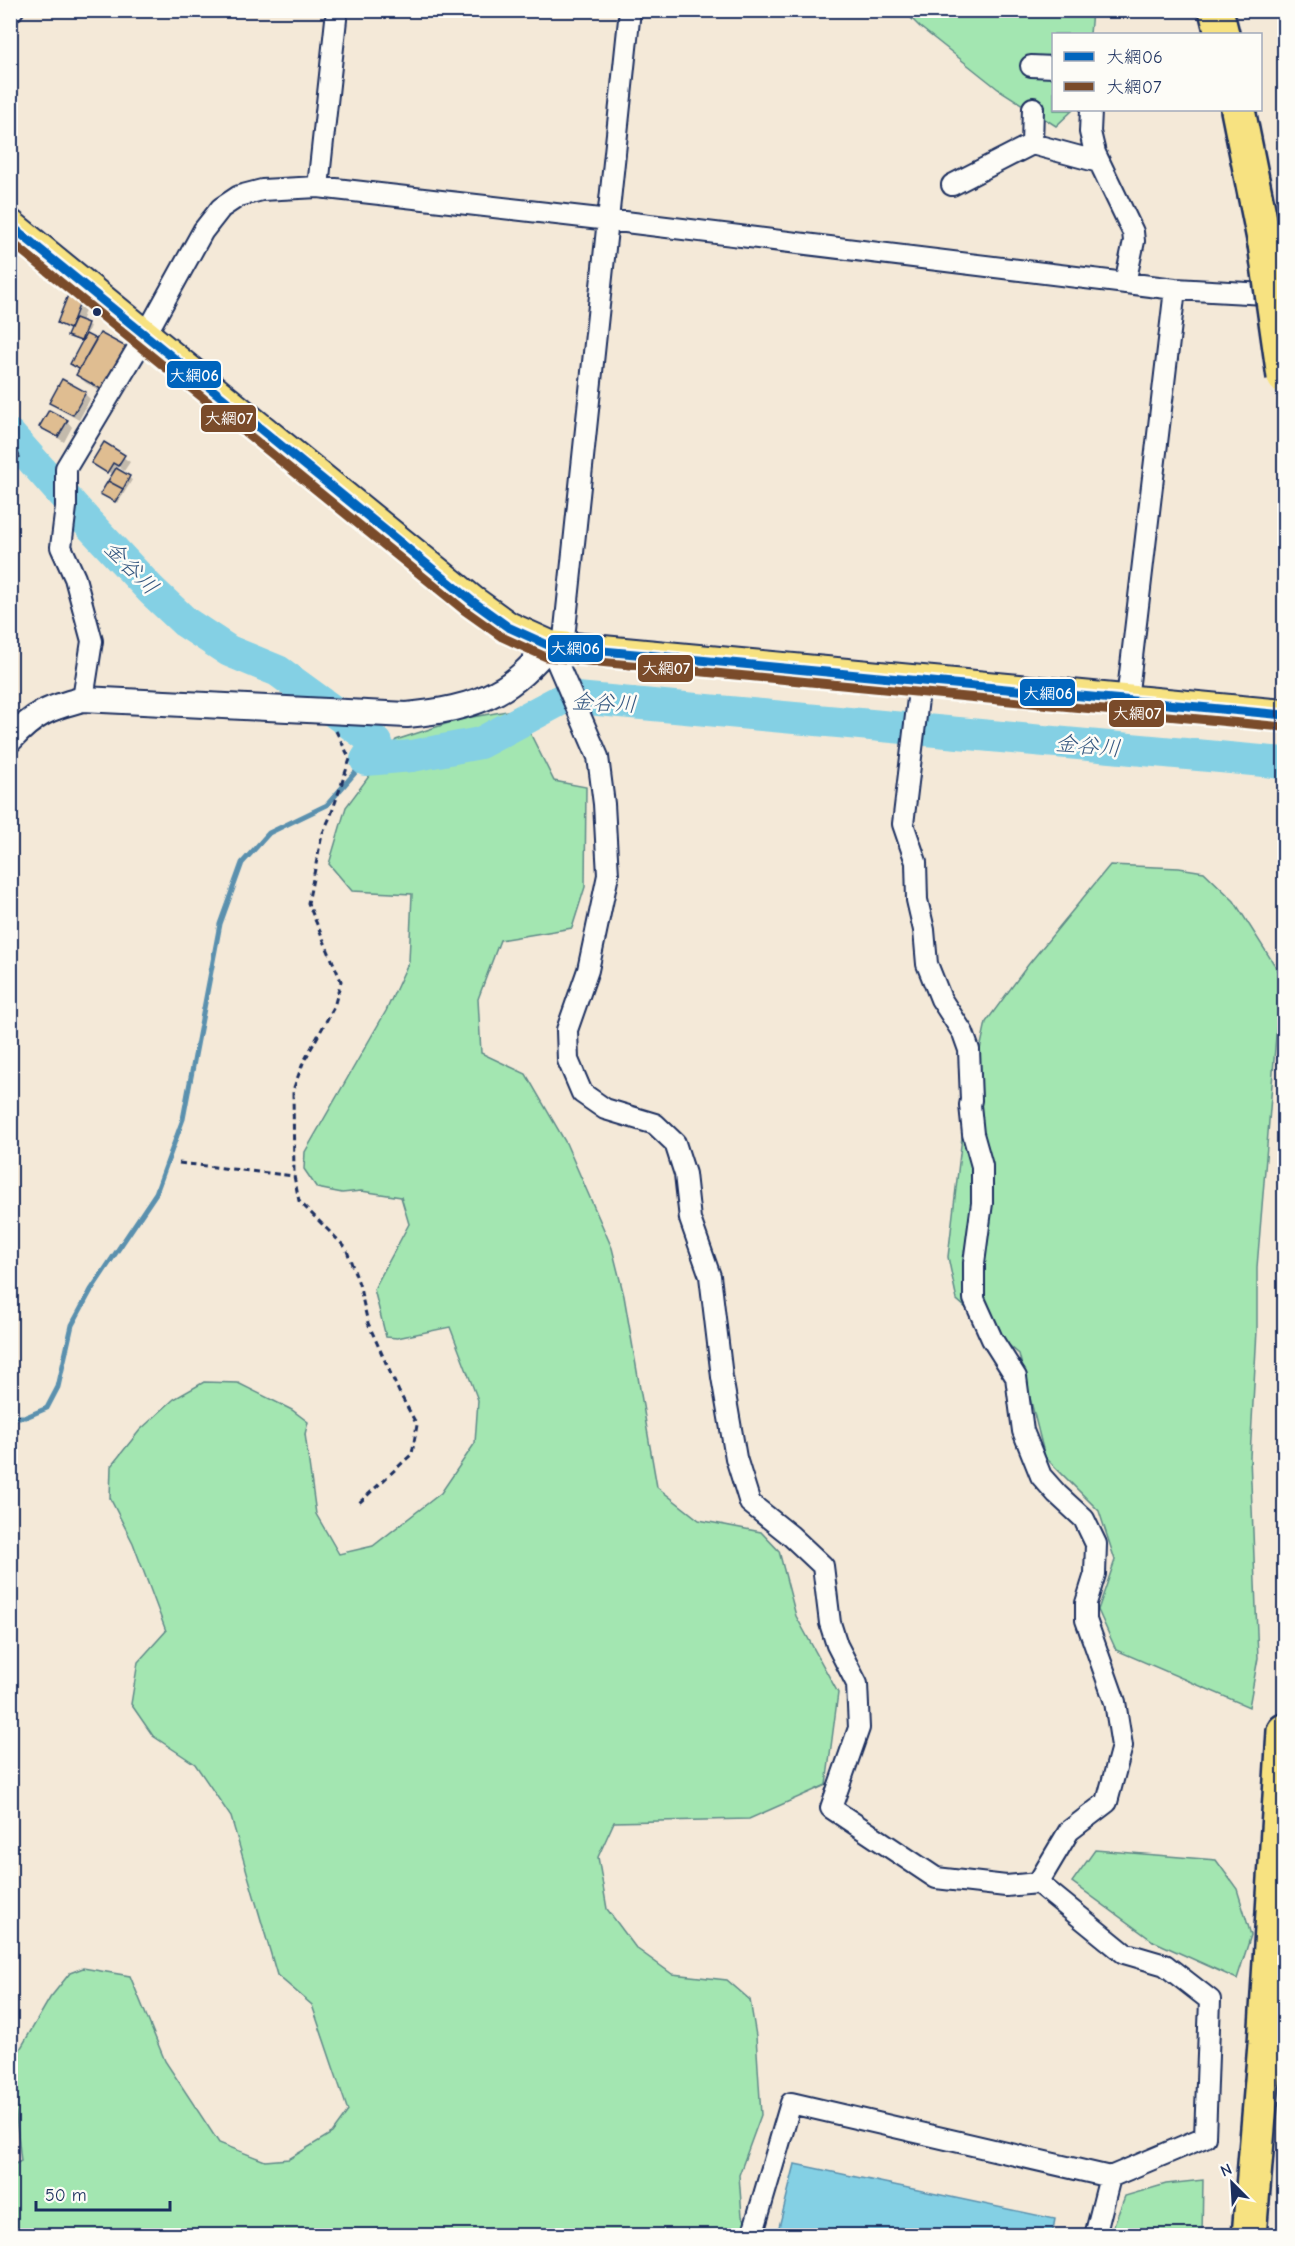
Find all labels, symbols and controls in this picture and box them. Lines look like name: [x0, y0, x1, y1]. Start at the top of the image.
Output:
legend: [1052, 33, 1262, 111]
text: 大網06: [1106, 47, 1163, 68]
text: 大網07: [1106, 77, 1162, 98]
unlabelled marker: [91, 306, 103, 318]
line badge: 大網06: [166, 360, 222, 389]
text: 大網06: [169, 367, 219, 385]
line badge: 大網07: [200, 404, 257, 433]
text: 大網07: [205, 410, 254, 428]
water label: 金谷川: [99, 535, 164, 600]
line badge: 大網06: [547, 634, 604, 663]
text: 大網06: [550, 640, 600, 658]
line badge: 大網07: [637, 654, 694, 683]
text: 大網07: [642, 660, 691, 678]
line badge: 大網06: [1019, 678, 1076, 707]
text: 大網06: [1023, 685, 1073, 703]
water label: 金谷川: [570, 688, 638, 718]
line badge: 大網07: [1108, 699, 1165, 728]
text: 大網07: [1113, 705, 1162, 723]
water label: 金谷川: [1054, 730, 1122, 762]
north arrow: [1202, 2153, 1262, 2213]
text: N: [1218, 2160, 1235, 2181]
scale bar: [36, 2174, 170, 2212]
text: 50 m: [45, 2185, 87, 2206]

